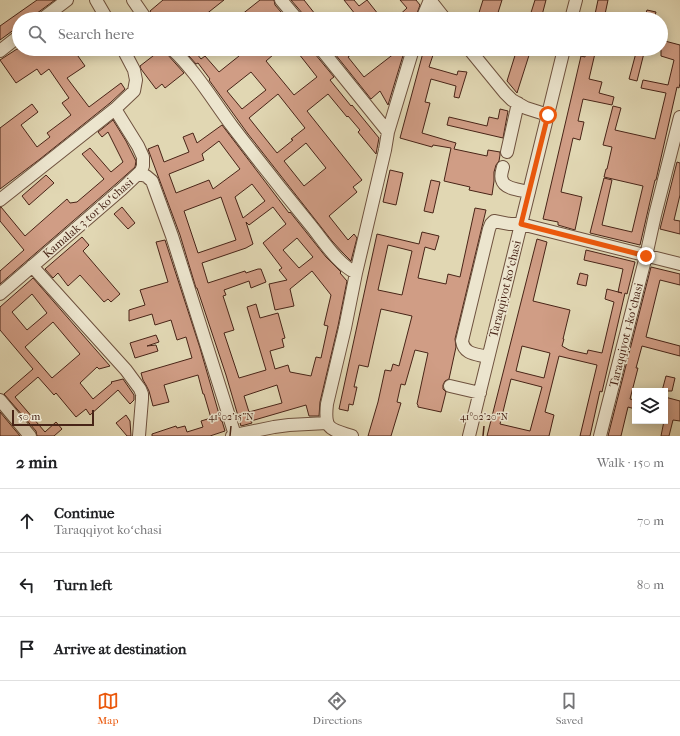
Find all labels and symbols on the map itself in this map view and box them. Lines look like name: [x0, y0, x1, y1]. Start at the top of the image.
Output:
route start: [539, 106, 557, 124]
street label: Kamalak 3-tor koʻchasi: [40, 175, 136, 261]
street label: Taraqqiyot koʻchasi: [486, 239, 524, 339]
route end: [637, 247, 655, 265]
street label: Taraqqiyot 1-koʻchasi: [606, 281, 646, 389]
scale bar: [12, 408, 94, 427]
text: 41°02'15"N: [208, 411, 254, 423]
text: 41°02'20"N: [460, 411, 508, 423]

